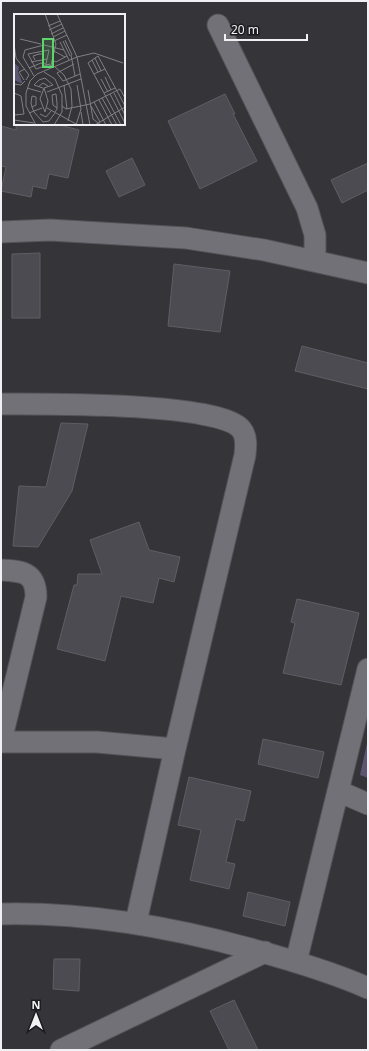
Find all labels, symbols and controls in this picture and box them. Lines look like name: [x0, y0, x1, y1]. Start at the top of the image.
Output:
inset map: [14, 14, 125, 125]
scale bar: [225, 16, 307, 42]
text: 20 m: [231, 21, 259, 38]
north arrow: [16, 995, 56, 1035]
text: N: [32, 997, 40, 1012]

